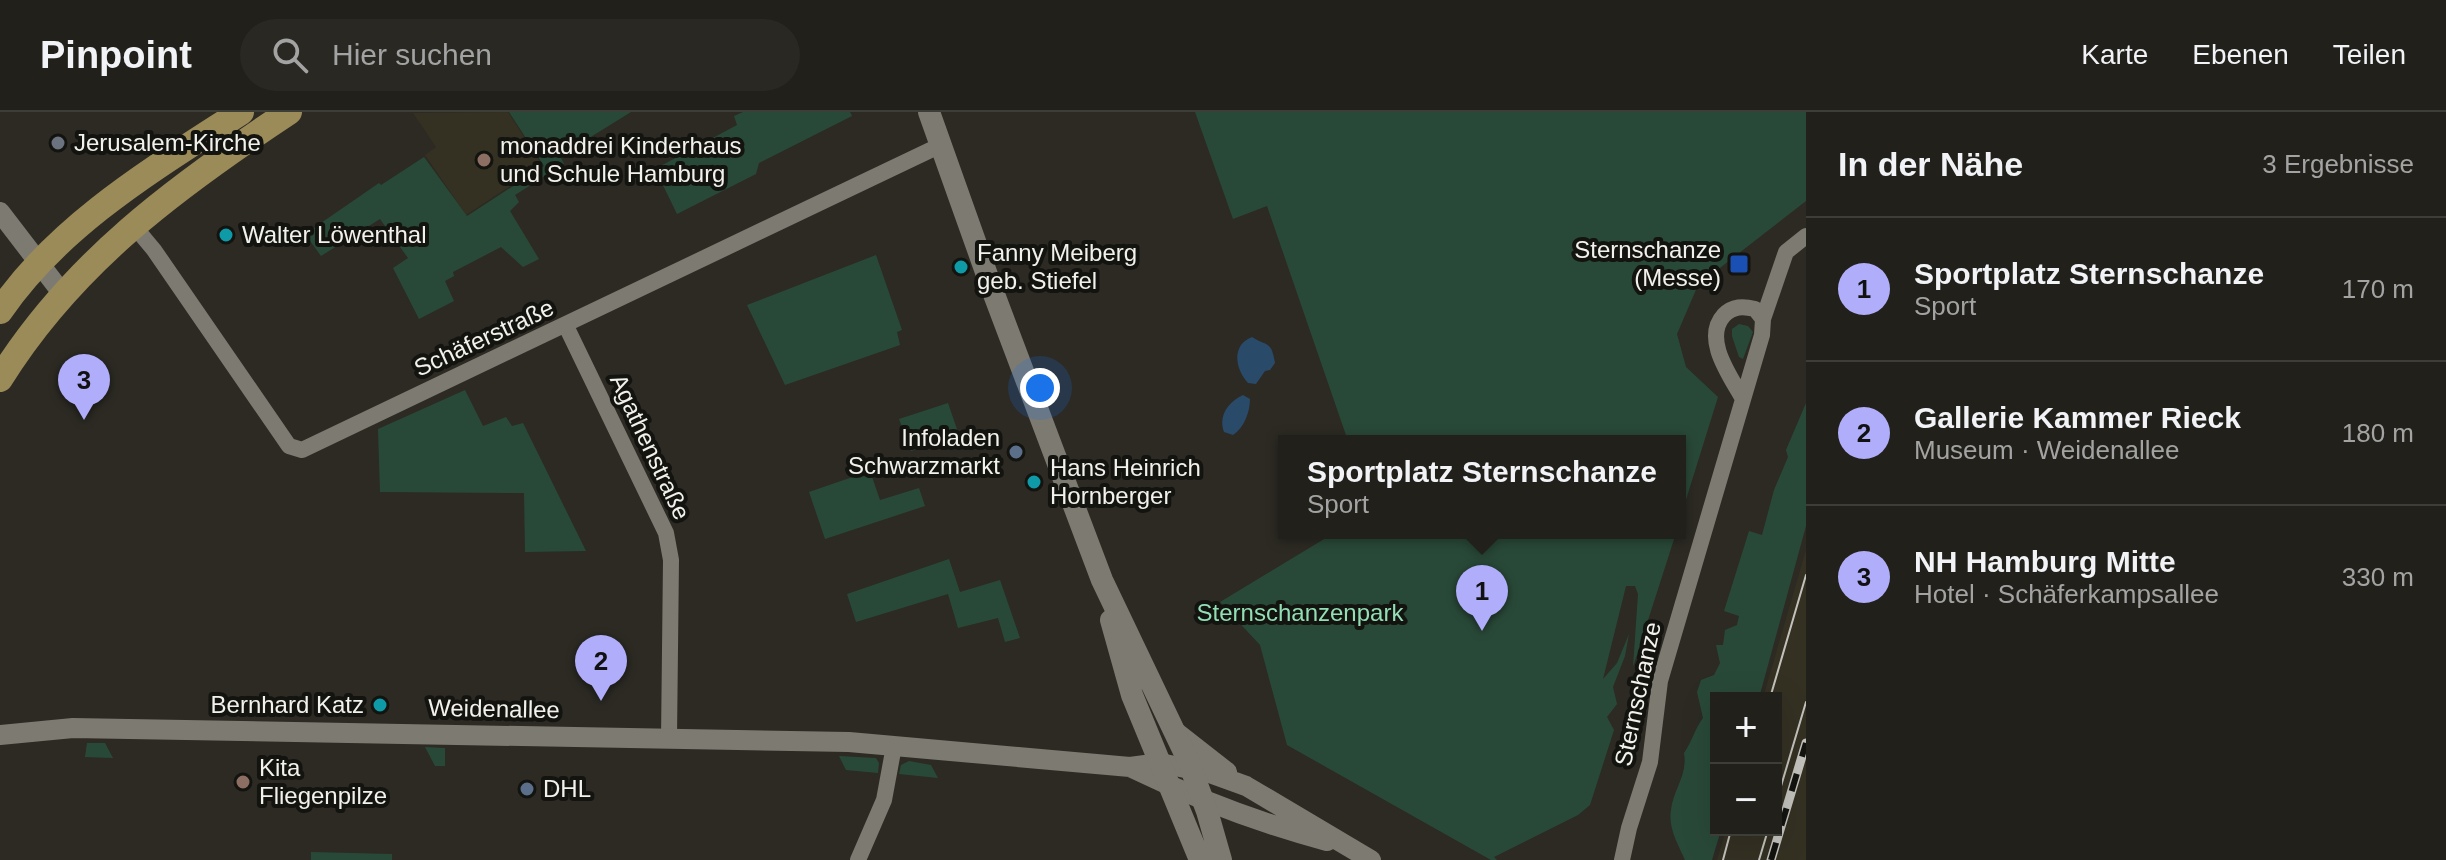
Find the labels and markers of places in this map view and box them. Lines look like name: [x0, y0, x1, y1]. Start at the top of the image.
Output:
place label: Jerusalem-Kirche: [74, 129, 261, 156]
place label: monaddrei Kinderhaus und Schule Hamburg: [500, 132, 742, 187]
marker: Jerusalem-Kirche: [49, 134, 67, 152]
marker: monaddrei Kinderhaus und Schule Hamburg: [475, 151, 493, 169]
place label: Walter Löwenthal: [242, 221, 427, 248]
marker: Walter Löwenthal: [217, 226, 235, 244]
place label: Sternschanze (Messe): [1574, 236, 1721, 291]
place label: Fanny Meiberg geb. Stiefel: [977, 239, 1137, 294]
marker: Sternschanze (Messe): [1728, 253, 1750, 275]
marker: Fanny Meiberg geb. Stiefel: [952, 258, 970, 276]
pin: 3: [58, 354, 110, 420]
place label: Infoladen Schwarzmarkt: [848, 424, 1000, 479]
marker: Infoladen Schwarzmarkt: [1007, 443, 1025, 461]
place label: Hans Heinrich Hornberger: [1050, 454, 1201, 509]
marker: Hans Heinrich Hornberger: [1025, 473, 1043, 491]
pin: 1: [1456, 565, 1508, 631]
pin: 2: [575, 635, 627, 701]
place label: Bernhard Katz: [211, 691, 364, 718]
marker: Bernhard Katz: [371, 696, 389, 714]
place label: Kita Fliegenpilze: [259, 754, 387, 809]
marker: Kita Fliegenpilze: [234, 773, 252, 791]
place label: DHL: [543, 775, 591, 802]
marker: DHL: [518, 780, 536, 798]

